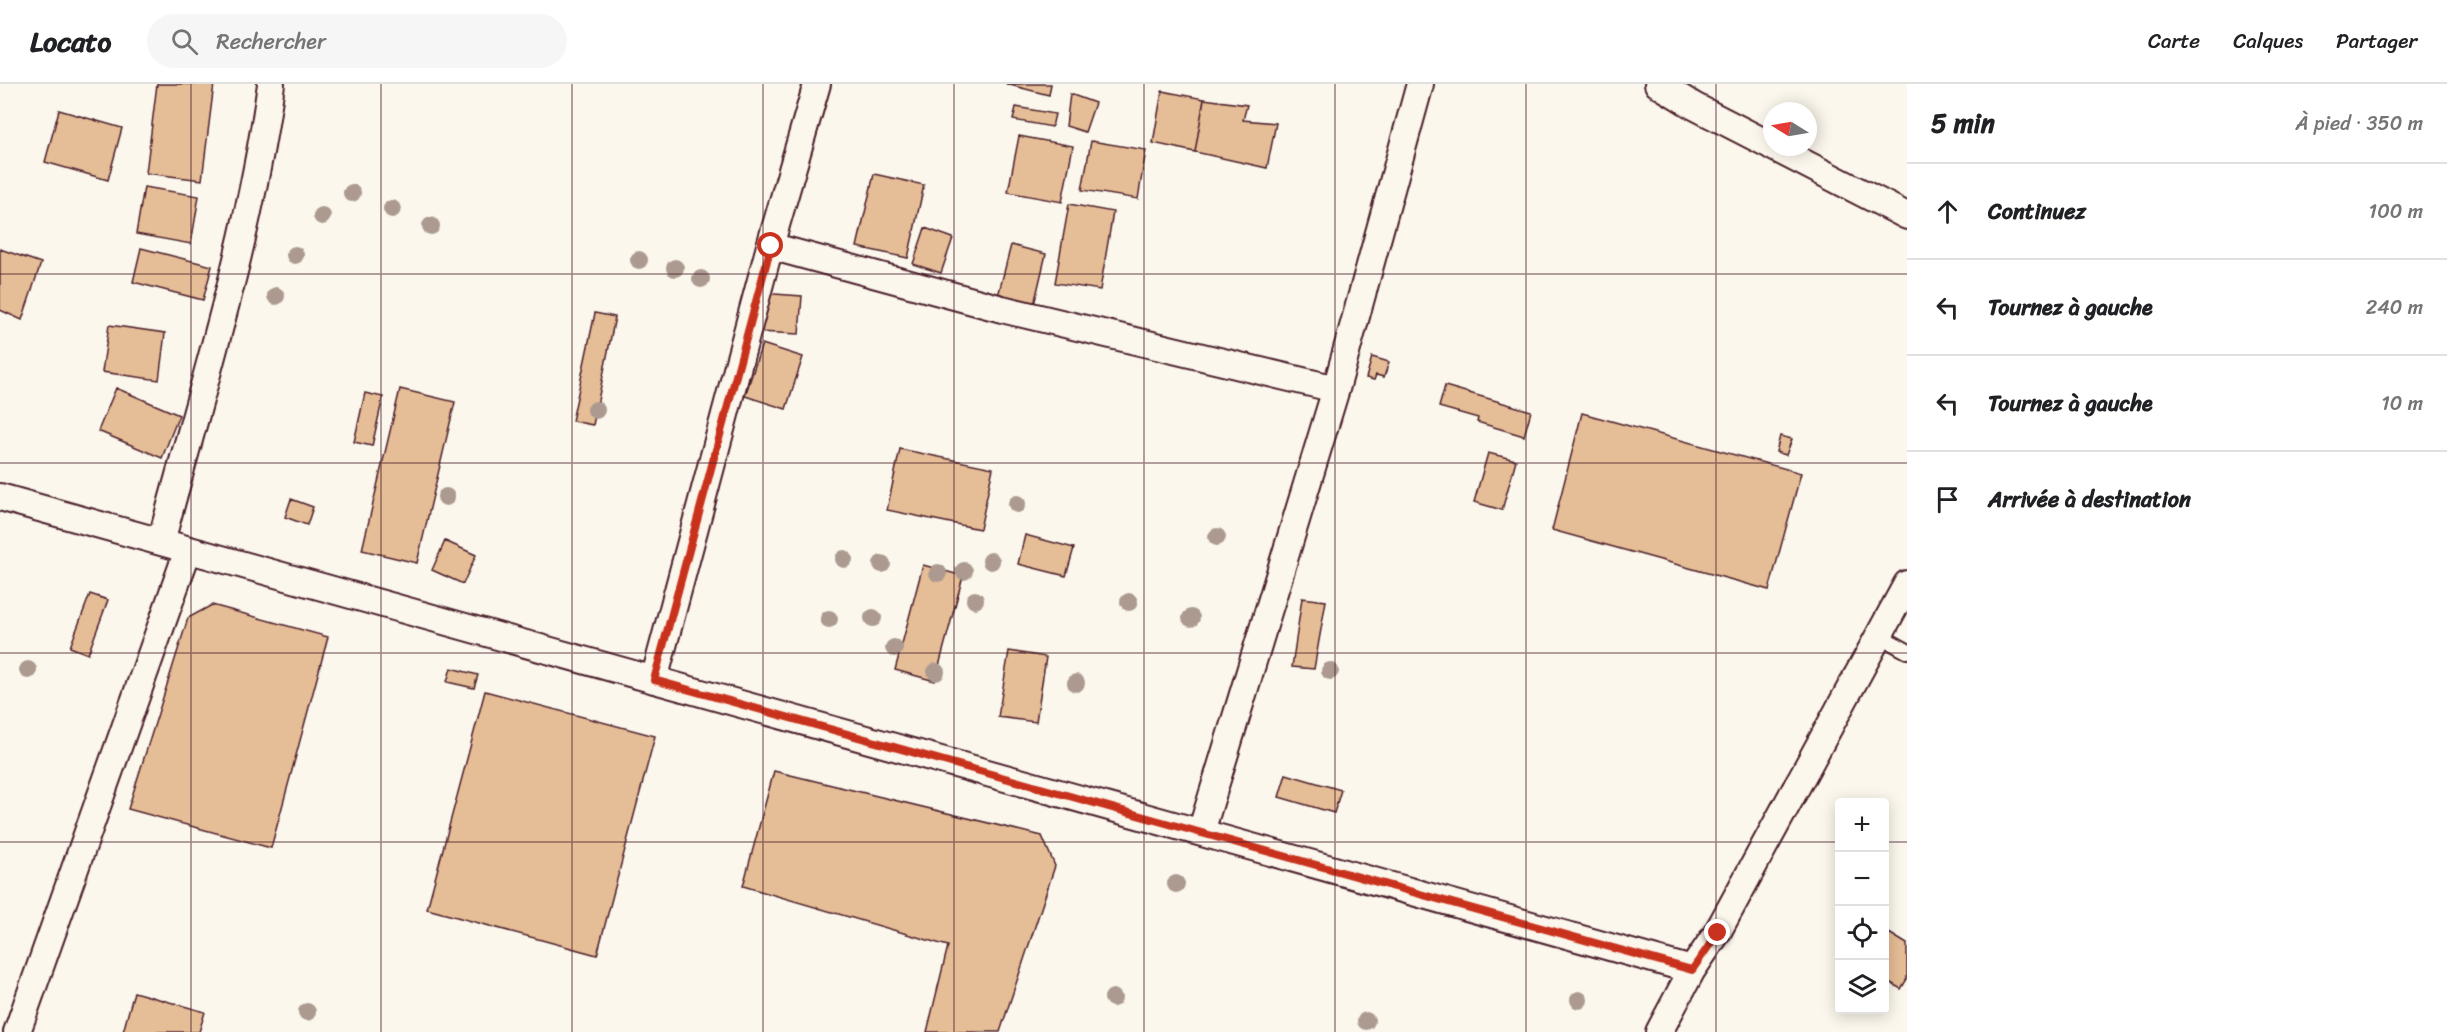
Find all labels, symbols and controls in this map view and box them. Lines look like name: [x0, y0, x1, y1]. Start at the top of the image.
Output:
search box: [147, 14, 567, 68]
text: Locato: [30, 17, 111, 66]
text: Rechercher: [216, 22, 326, 61]
text: Carte: [2148, 22, 2200, 60]
text: Calques: [2233, 22, 2303, 60]
text: Partager: [2336, 22, 2417, 60]
icon: search: [168, 25, 201, 58]
text: 5 min: [1931, 100, 1995, 146]
north arrow: [1763, 102, 1817, 156]
text: À pied · 350 m: [2296, 106, 2423, 141]
text: Continuez: [1988, 192, 2086, 231]
text: 100 m: [2369, 194, 2423, 229]
icon: ahead: [1931, 195, 1964, 228]
route start: [757, 232, 783, 258]
text: Tournez à gauche: [1988, 288, 2153, 327]
text: 240 m: [2366, 290, 2423, 325]
icon: left: [1931, 291, 1964, 324]
text: Tournez à gauche: [1988, 384, 2153, 423]
text: 10 m: [2381, 386, 2423, 421]
icon: left: [1931, 387, 1964, 420]
text: Arrivée à destination: [1988, 480, 2191, 519]
icon: arrive: [1931, 483, 1964, 516]
map controls: [1835, 798, 1889, 1014]
button: +: [1835, 798, 1889, 852]
button: −: [1835, 852, 1889, 906]
button: locate: [1835, 906, 1889, 960]
route end: [1704, 919, 1730, 945]
button: layers: [1835, 960, 1889, 1014]

